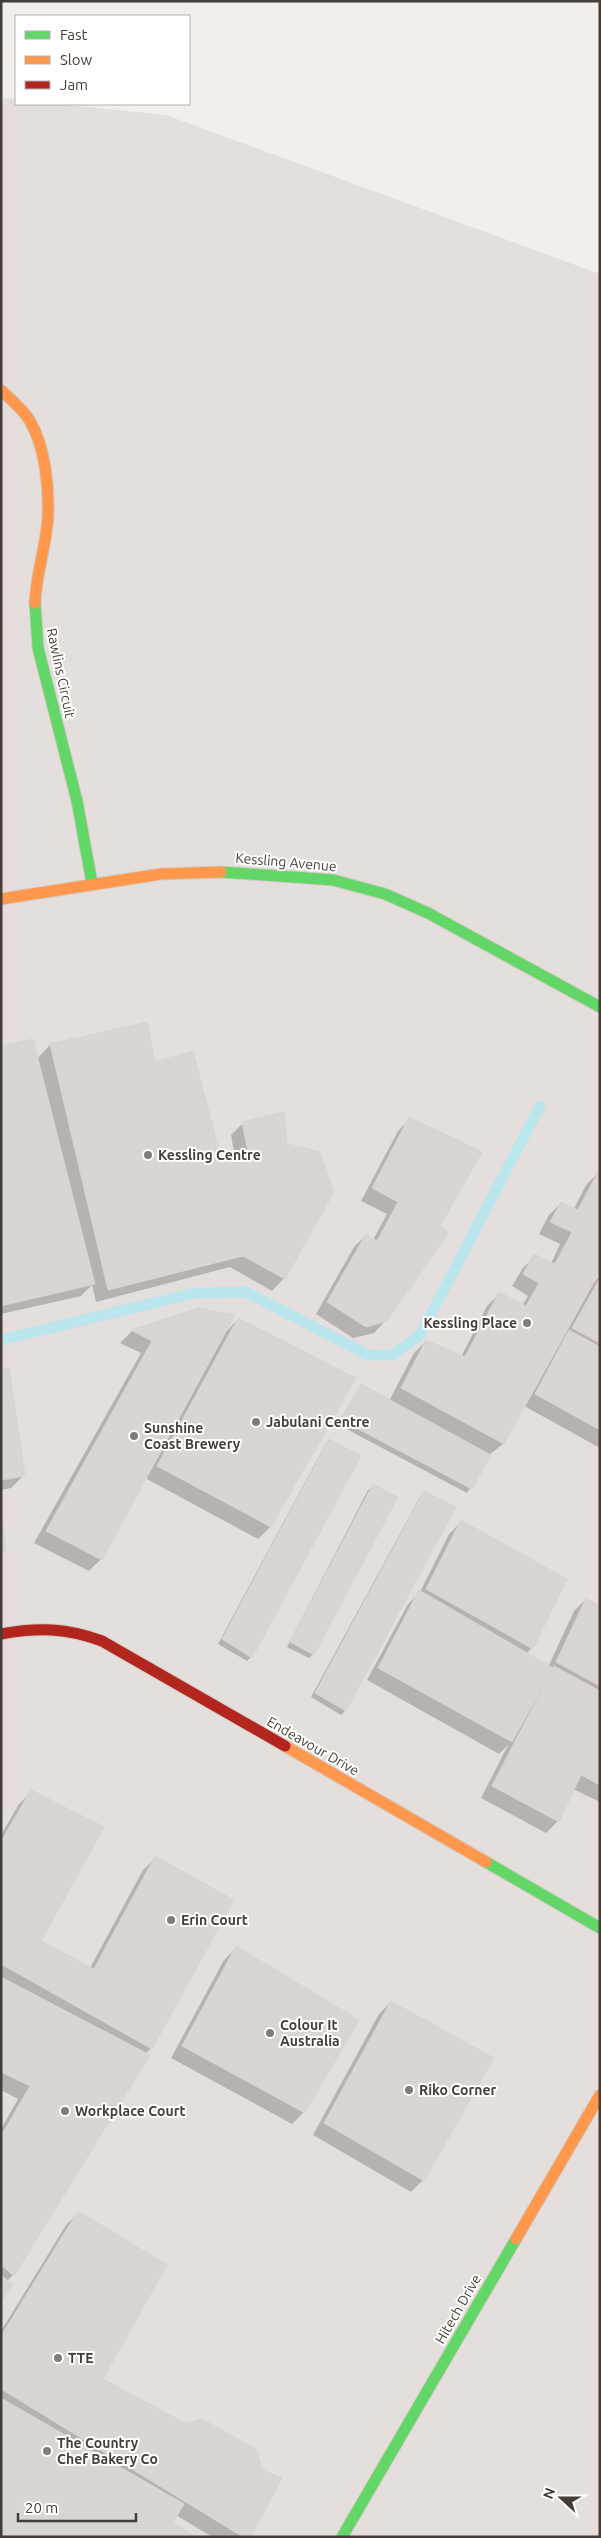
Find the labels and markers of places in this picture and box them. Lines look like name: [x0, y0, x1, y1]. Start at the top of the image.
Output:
place label: Kessling Centre: [158, 1147, 261, 1163]
marker: Kessling Centre: [142, 1149, 154, 1161]
place label: Kessling Place: [423, 1315, 517, 1331]
marker: Kessling Place: [521, 1317, 533, 1329]
place label: Jabulani Centre: [266, 1414, 370, 1430]
marker: Jabulani Centre: [250, 1416, 262, 1428]
place label: Sunshine Coast Brewery: [144, 1420, 241, 1452]
marker: Sunshine Coast Brewery: [128, 1430, 140, 1442]
place label: Erin Court: [181, 1912, 248, 1928]
marker: Erin Court: [165, 1914, 177, 1926]
place label: Colour It Australia: [280, 2017, 340, 2049]
marker: Colour It Australia: [264, 2027, 276, 2039]
place label: Riko Corner: [419, 2082, 496, 2098]
marker: Riko Corner: [403, 2084, 415, 2096]
place label: Workplace Court: [75, 2103, 185, 2119]
marker: Workplace Court: [59, 2105, 71, 2117]
place label: TTE: [68, 2350, 94, 2366]
marker: TTE: [52, 2352, 64, 2364]
place label: The Country Chef Bakery Co: [57, 2435, 158, 2467]
marker: The Country Chef Bakery Co: [41, 2445, 53, 2457]

